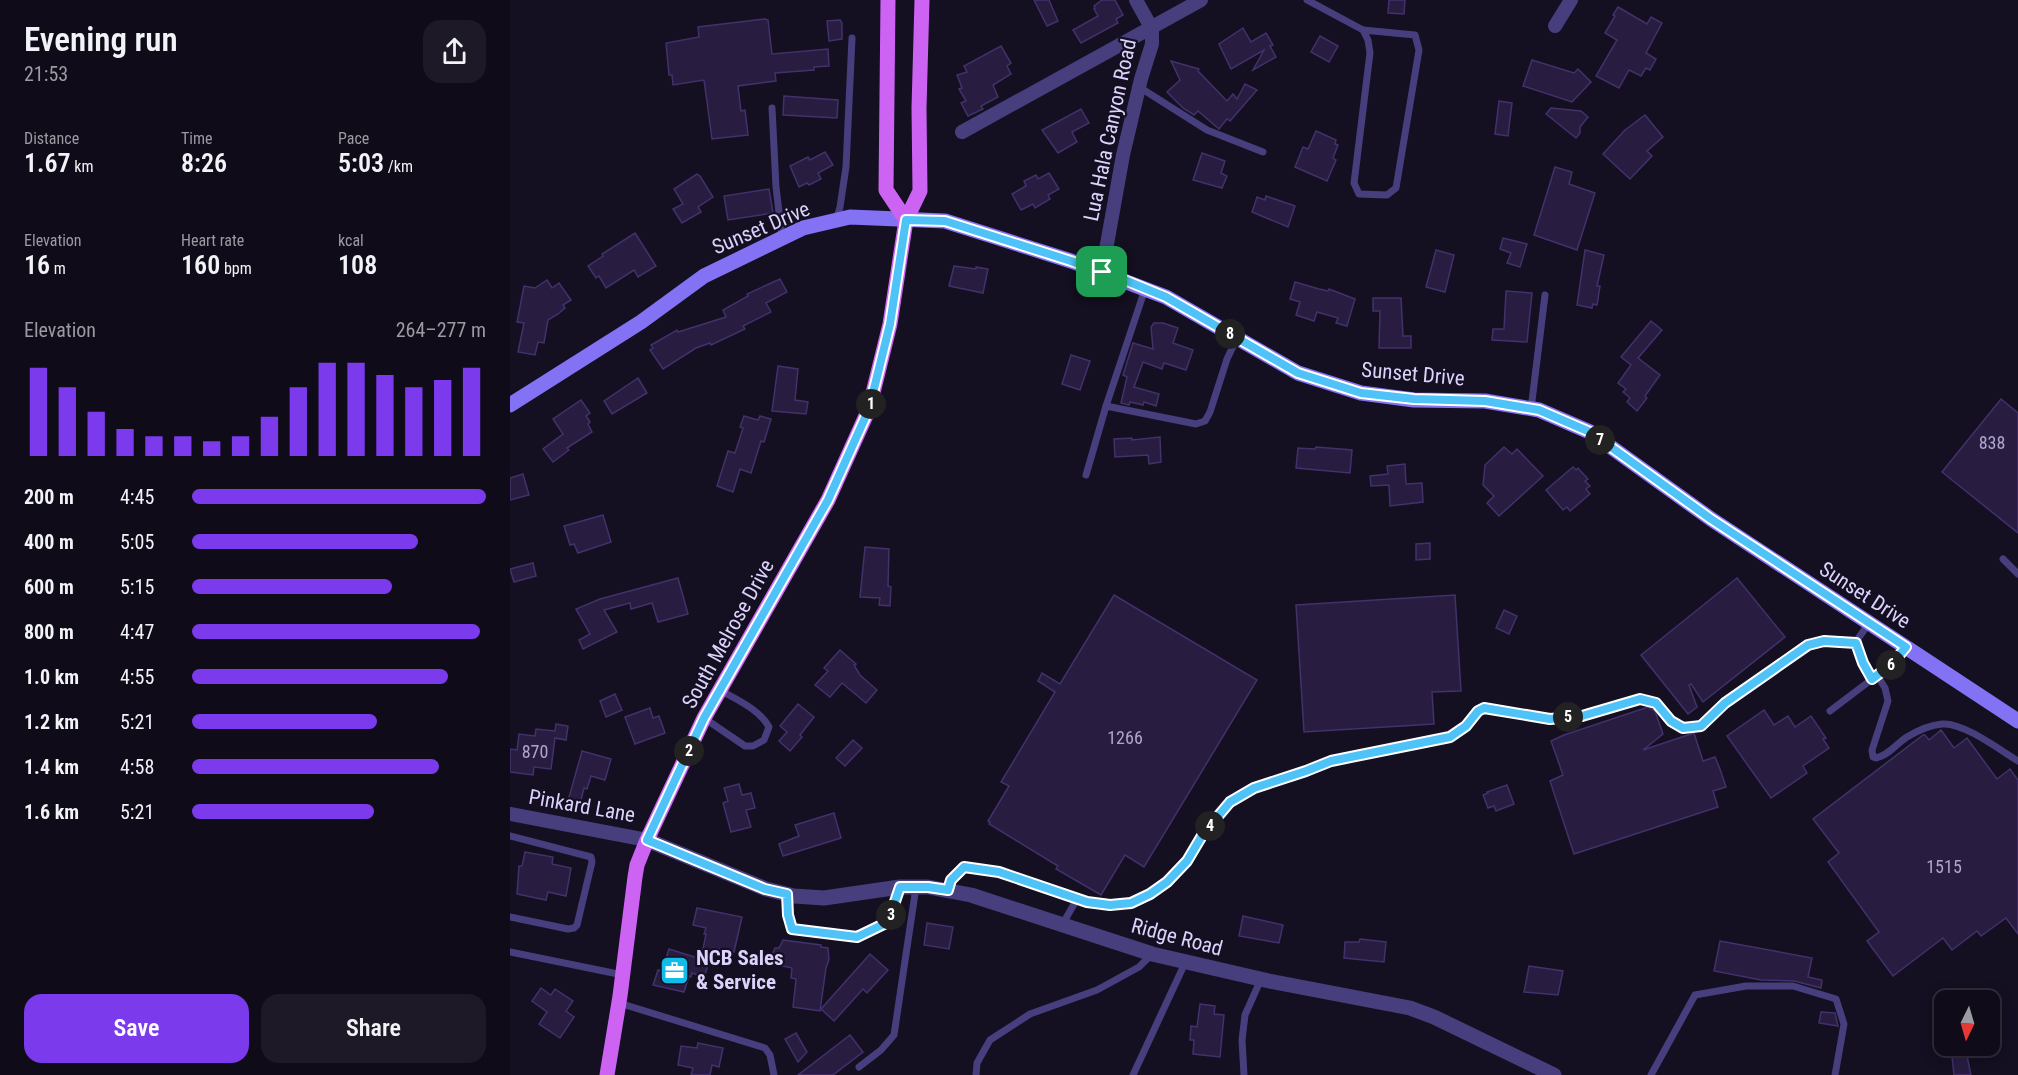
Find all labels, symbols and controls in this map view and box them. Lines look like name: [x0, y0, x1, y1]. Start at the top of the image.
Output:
text: Evening run: [24, 20, 178, 59]
button: share: [423, 20, 486, 83]
street label: Lua Hala Canyon Road: [1079, 37, 1141, 223]
text: 21:53: [24, 62, 68, 86]
text: Distance: [24, 129, 79, 148]
text: Time: [181, 129, 213, 148]
text: Pace: [338, 129, 369, 148]
text: 1.67: [24, 148, 71, 178]
text: 8:26: [181, 148, 227, 178]
text: 5:03: [338, 148, 384, 178]
text: km: [71, 157, 94, 176]
text: /km: [384, 157, 413, 176]
street label: Sunset Drive: [709, 197, 813, 259]
text: Elevation: [24, 231, 82, 250]
text: Heart rate: [181, 231, 244, 250]
text: kcal: [338, 231, 364, 250]
pin: [1076, 246, 1127, 297]
text: 16: [24, 250, 50, 280]
text: 160: [181, 250, 220, 280]
text: 108: [338, 250, 377, 280]
icon: arrive: [1085, 255, 1118, 288]
text: m: [50, 259, 66, 278]
text: bpm: [220, 259, 252, 278]
text: Elevation: [24, 318, 96, 342]
text: 264–277 m: [396, 318, 486, 342]
pin: 8: [1215, 319, 1245, 349]
text: 8: [1226, 324, 1234, 343]
street label: Sunset Drive: [1360, 358, 1466, 390]
pin: 1: [856, 389, 886, 419]
text: 1: [867, 394, 875, 413]
pin: 7: [1585, 425, 1615, 455]
text: 7: [1596, 430, 1604, 449]
house number: 838: [1979, 432, 2005, 453]
text: 200 m: [24, 485, 74, 509]
text: 4:45: [120, 485, 154, 509]
text: 400 m: [24, 530, 74, 554]
text: 5:05: [120, 530, 154, 554]
street label: South Melrose Drive: [677, 555, 779, 712]
street label: Sunset Drive: [1815, 557, 1915, 633]
text: 600 m: [24, 575, 74, 599]
text: 5:15: [120, 575, 154, 599]
text: 800 m: [24, 620, 74, 644]
text: 4:47: [120, 620, 154, 644]
pin: 6: [1876, 650, 1906, 680]
text: 6: [1887, 655, 1895, 674]
text: 1.0 km: [24, 665, 79, 689]
text: 4:55: [120, 665, 154, 689]
pin: 5: [1553, 702, 1583, 732]
text: 5: [1564, 707, 1572, 726]
text: 1.2 km: [24, 710, 79, 734]
text: 5:21: [120, 710, 154, 734]
house number: 1266: [1107, 727, 1143, 748]
pin: 2: [674, 736, 704, 766]
house number: 870: [522, 741, 548, 762]
text: 2: [685, 741, 693, 760]
text: 1.4 km: [24, 755, 79, 779]
text: 4:58: [120, 755, 154, 779]
street label: Pinkard Lane: [527, 785, 637, 827]
text: 1.6 km: [24, 800, 79, 824]
text: 5:21: [120, 800, 154, 824]
pin: 4: [1195, 811, 1225, 841]
text: 4: [1206, 816, 1214, 835]
house number: 1515: [1926, 856, 1962, 877]
pin: 3: [876, 900, 906, 930]
text: 3: [887, 905, 895, 924]
street label: Ridge Road: [1129, 913, 1225, 961]
place label: NCB Sales & Service: [696, 946, 784, 994]
office icon: NCB Sales & Service: [659, 954, 691, 986]
north arrow: [1934, 990, 2000, 1056]
map controls: [1934, 990, 2000, 1056]
button: Save: [24, 994, 249, 1063]
button: Share: [261, 994, 486, 1063]

